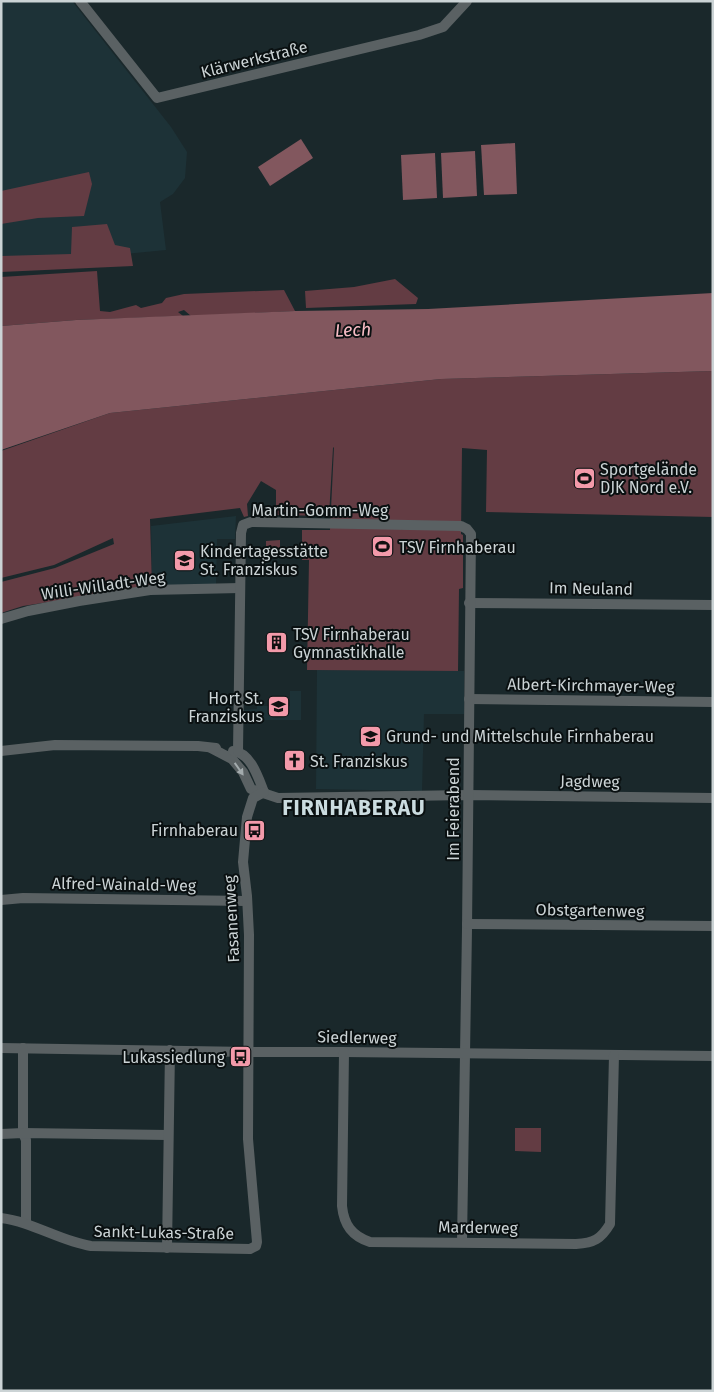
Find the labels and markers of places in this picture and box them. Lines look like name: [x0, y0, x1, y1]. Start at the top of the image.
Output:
place label: Sportgelände DJK Nord e.V.: [600, 460, 697, 497]
sports icon: Sportgelände DJK Nord e.V.: [572, 466, 596, 490]
sports icon: TSV Firnhaberau: [371, 535, 395, 559]
place label: TSV Firnhaberau: [399, 538, 516, 557]
place label: Kindertagesstätte St. Franziskus: [200, 542, 328, 579]
school or university icon: Kindertagesstätte St. Franziskus: [172, 548, 196, 572]
place label: TSV Firnhaberau Gymnastikhalle: [293, 625, 410, 662]
building icon: TSV Firnhaberau Gymnastikhalle: [265, 631, 289, 655]
place label: Hort St. Franziskus: [188, 689, 263, 726]
school or university icon: Hort St. Franziskus: [267, 695, 291, 719]
school or university icon: Grund- und Mittelschule Firnhaberau: [358, 724, 382, 748]
place label: Grund- und Mittelschule Firnhaberau: [386, 727, 654, 746]
church icon: St. Franziskus: [282, 749, 306, 773]
place label: St. Franziskus: [310, 752, 407, 771]
bus stop icon: Firnhaberau: [242, 818, 266, 842]
place label: Firnhaberau: [151, 821, 238, 840]
bus stop icon: Lukassiedlung: [229, 1045, 253, 1069]
place label: Lukassiedlung: [122, 1048, 226, 1067]

